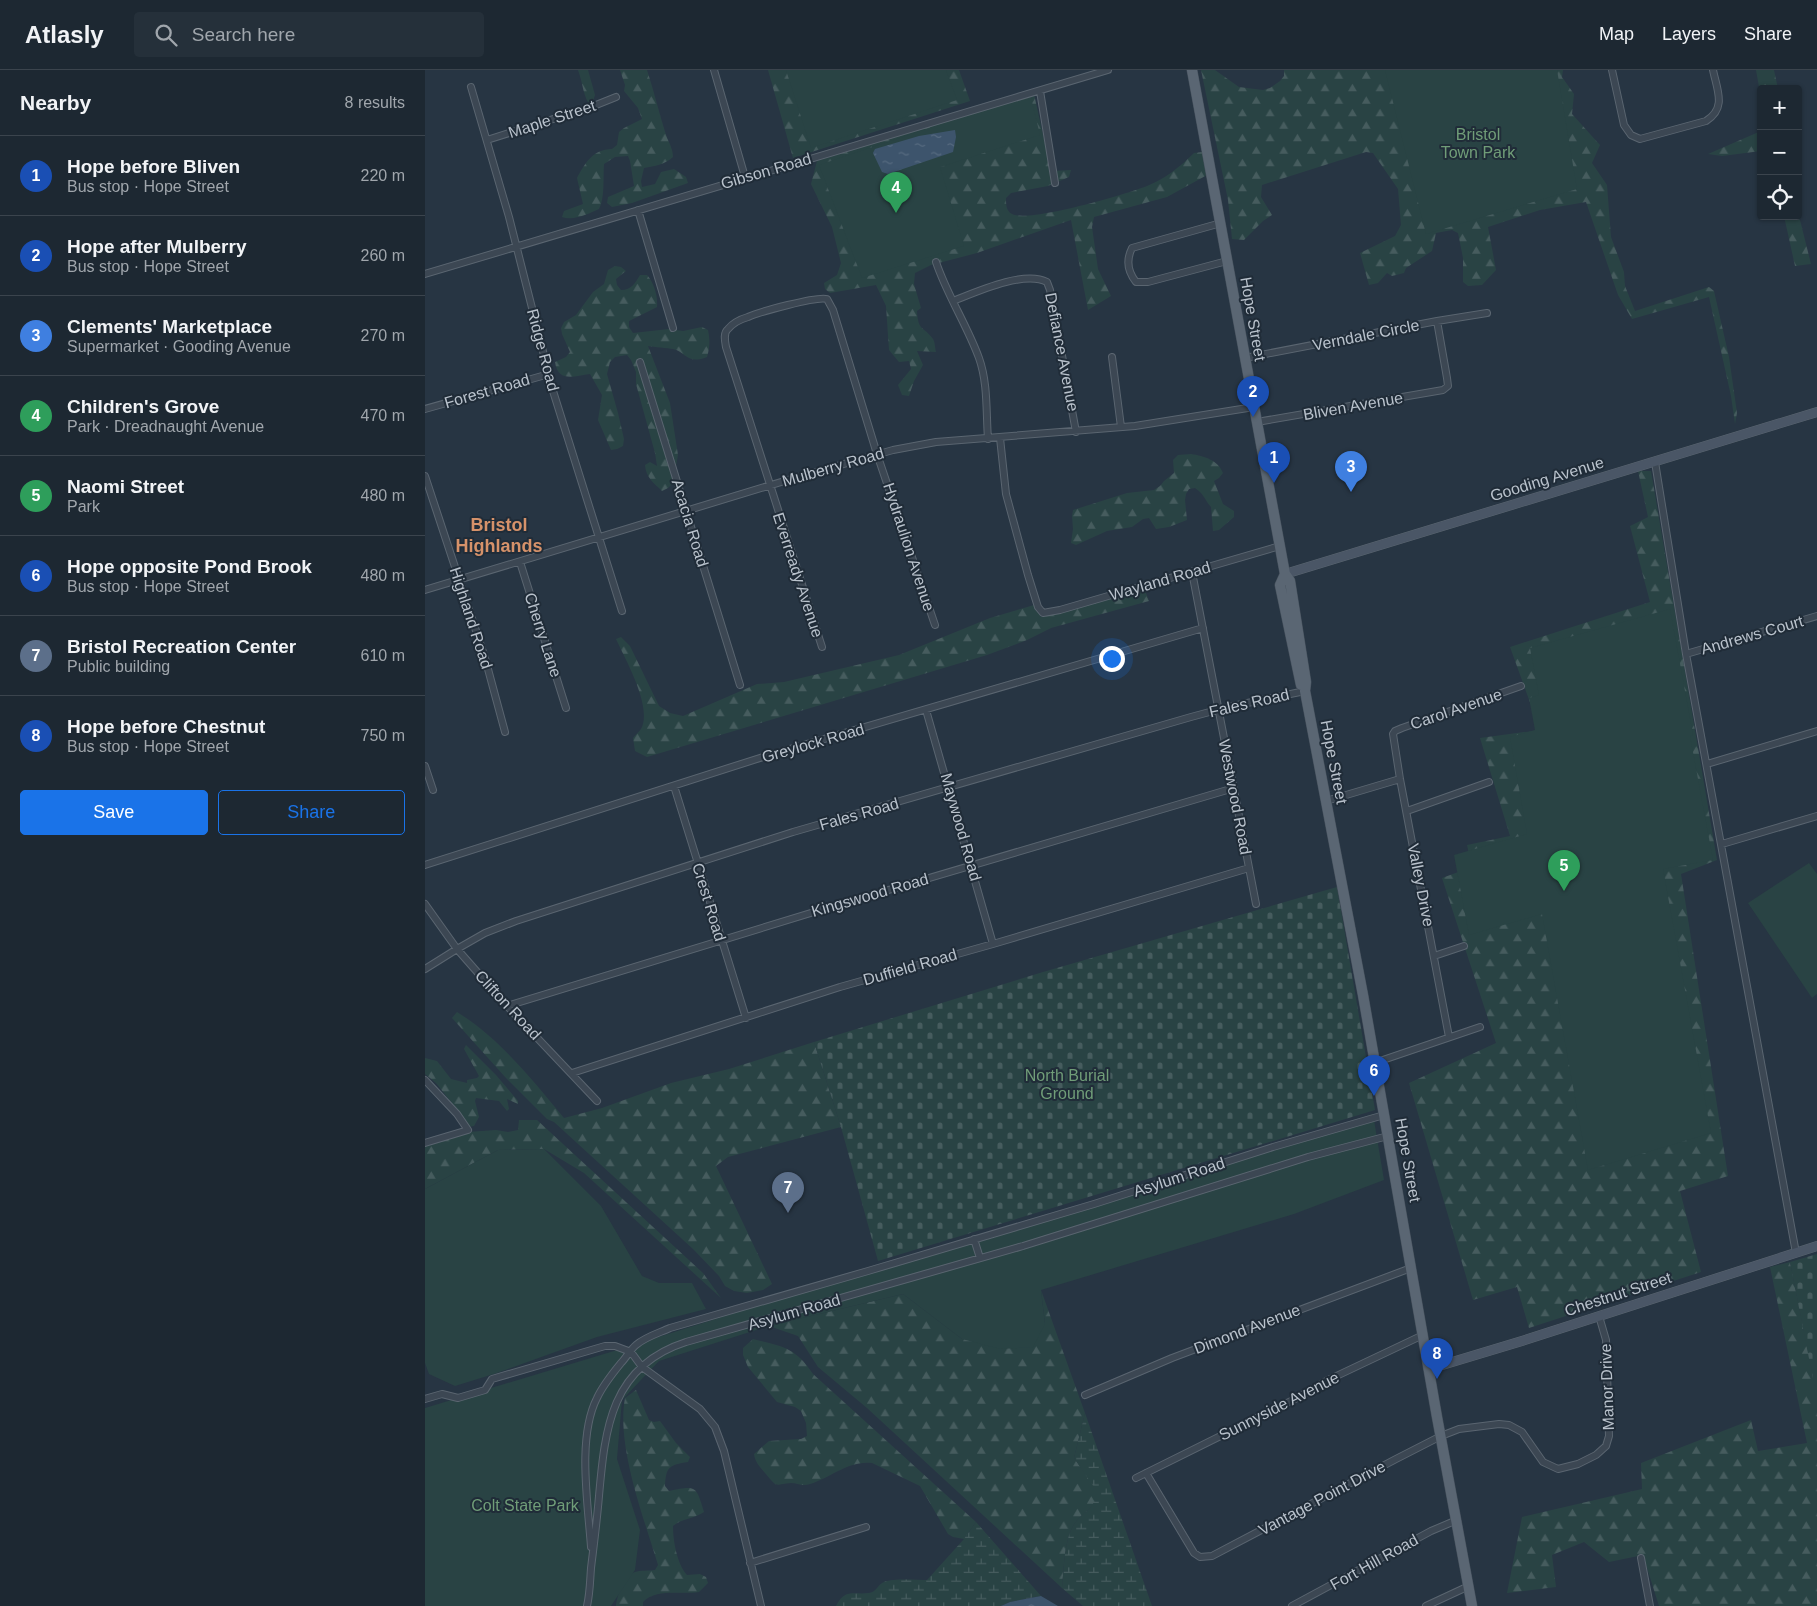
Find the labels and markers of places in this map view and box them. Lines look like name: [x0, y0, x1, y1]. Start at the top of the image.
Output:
pin: 4: [880, 172, 912, 213]
pin: 2: [1237, 376, 1269, 417]
pin: 1: [1258, 442, 1290, 483]
pin: 3: [1335, 451, 1367, 492]
pin: 5: [1548, 850, 1580, 891]
pin: 6: [1358, 1055, 1390, 1096]
pin: 7: [772, 1172, 804, 1213]
pin: 8: [1421, 1338, 1453, 1379]

